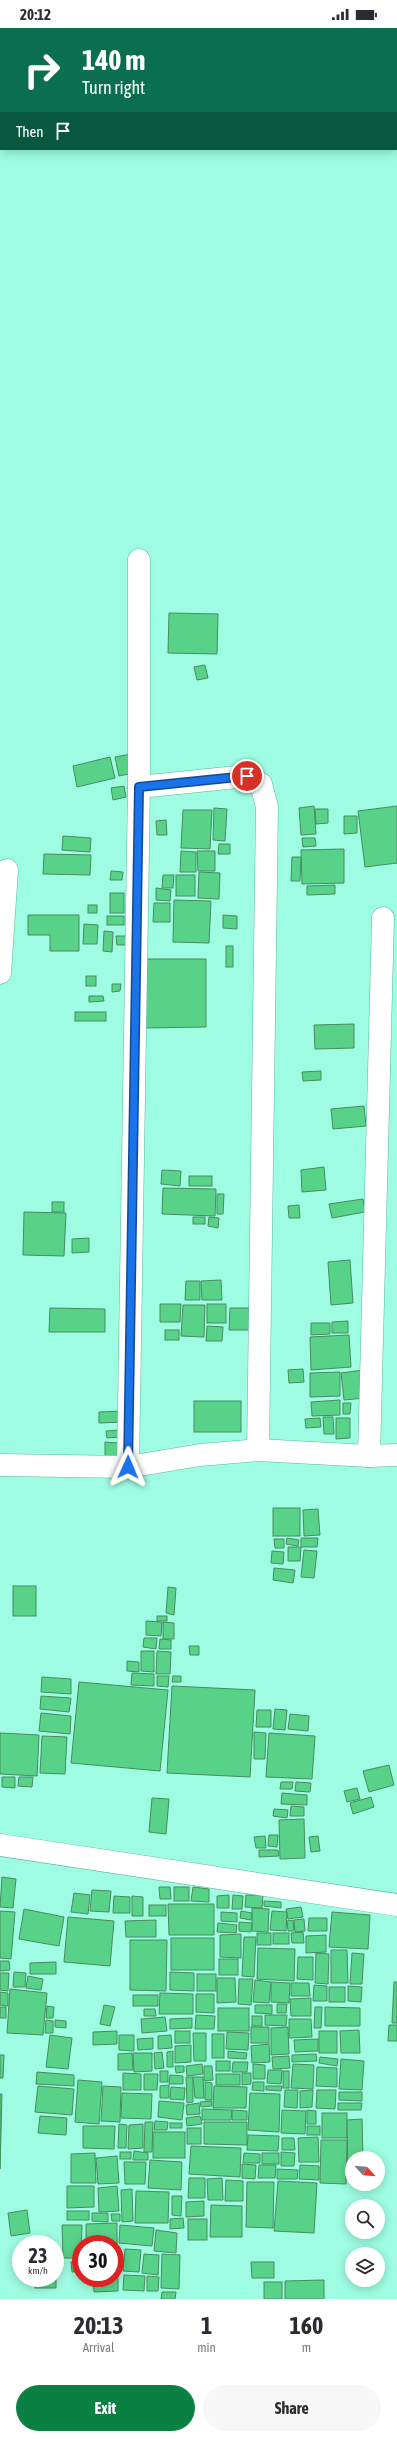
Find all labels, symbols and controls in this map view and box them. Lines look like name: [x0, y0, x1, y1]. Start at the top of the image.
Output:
text: 20:12: [20, 6, 51, 23]
icon: right: [16, 44, 68, 96]
text: 140 m: [82, 44, 145, 76]
text: Turn right: [82, 77, 145, 98]
icon: arrive: [52, 120, 74, 142]
text: Then: [16, 123, 44, 140]
pin: [230, 759, 264, 793]
icon: arrive: [236, 765, 258, 787]
position arrow: [107, 1446, 149, 1488]
north arrow: [345, 2151, 385, 2191]
map controls: [345, 2151, 385, 2287]
button: search: [345, 2199, 385, 2239]
speed limit sign: 30: [72, 2235, 124, 2287]
text: 23: [29, 2244, 47, 2267]
button: layers: [345, 2247, 385, 2287]
text: km/h: [28, 2265, 48, 2276]
text: 20:13: [74, 2312, 124, 2339]
text: 1: [201, 2312, 212, 2339]
text: 160: [290, 2312, 323, 2339]
text: Arrival: [83, 2340, 114, 2355]
text: min: [197, 2340, 216, 2355]
text: m: [302, 2340, 311, 2355]
button: Exit: [16, 2385, 195, 2431]
button: Share: [203, 2385, 381, 2431]

